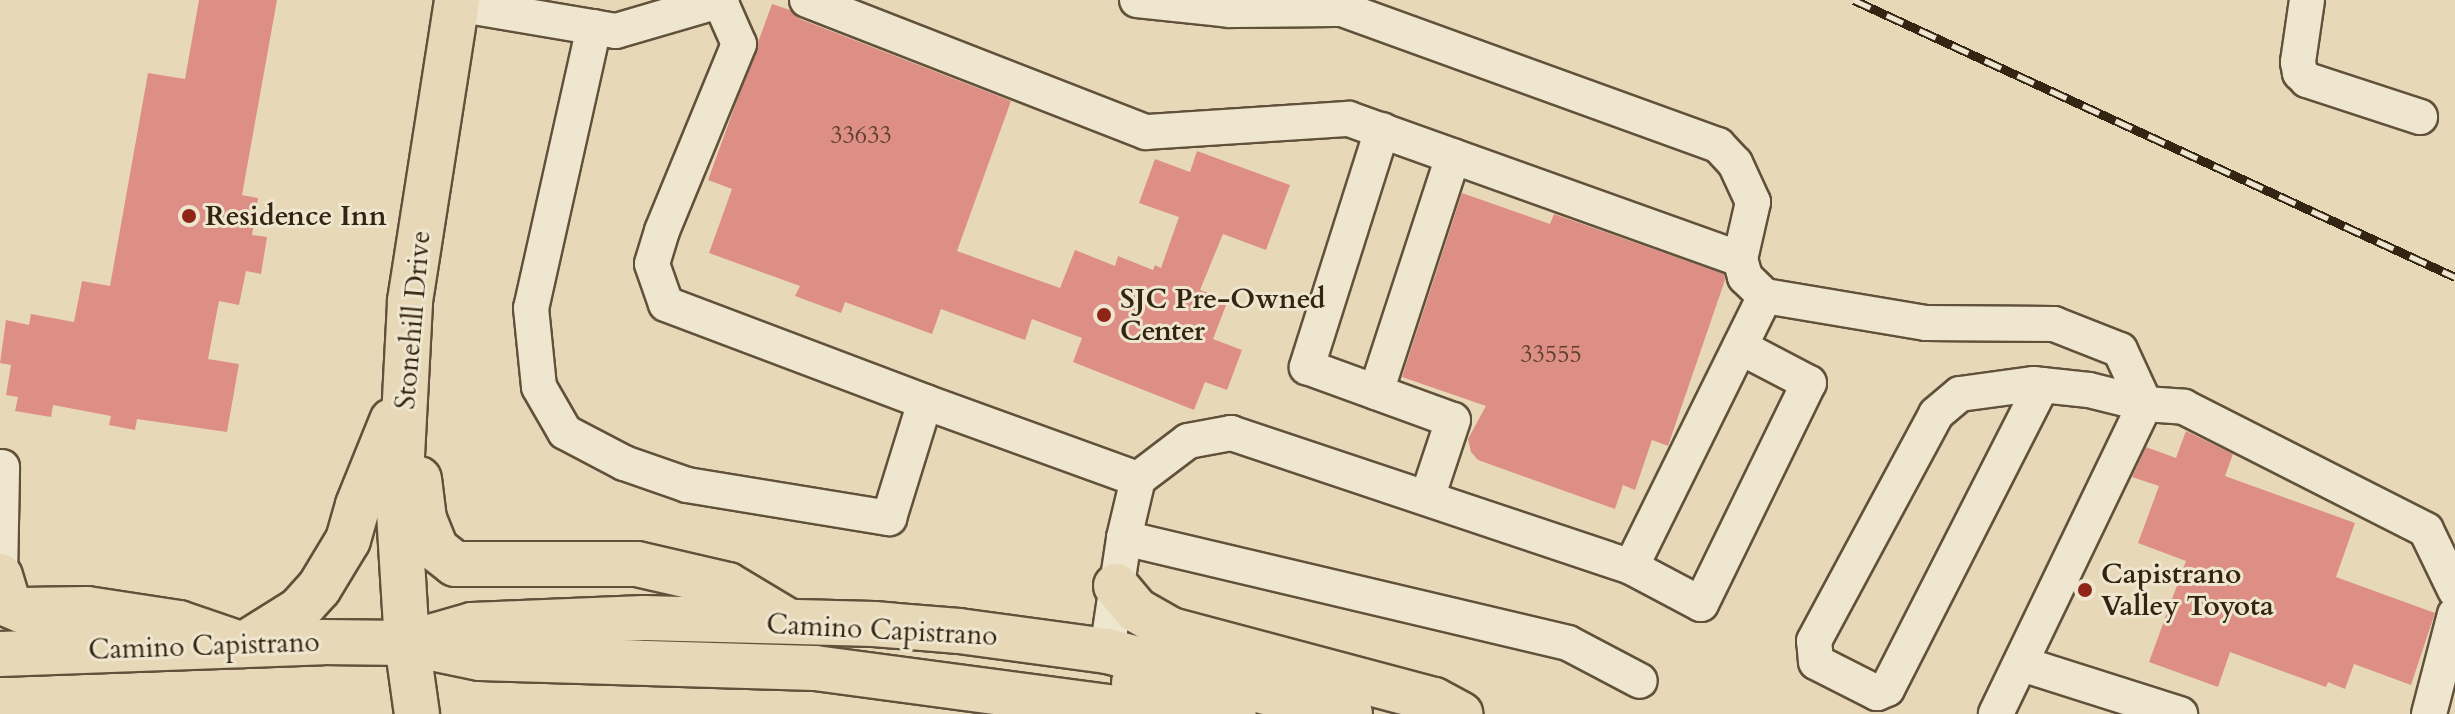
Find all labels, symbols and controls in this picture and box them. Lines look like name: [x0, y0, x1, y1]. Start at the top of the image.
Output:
house number: 33633: [830, 122, 892, 150]
place label: Residence Inn: [205, 199, 387, 233]
marker: Residence Inn: [180, 207, 198, 225]
street label: Stonehill Drive: [388, 229, 438, 411]
place label: SJC Pre-Owned Center: [1120, 282, 1325, 348]
marker: SJC Pre-Owned Center: [1095, 306, 1113, 324]
house number: 33555: [1520, 341, 1582, 369]
place label: Capistrano Valley Toyota: [2101, 557, 2274, 623]
marker: Capistrano Valley Toyota: [2076, 581, 2094, 599]
street label: Camino Capistrano: [766, 607, 998, 653]
street label: Camino Capistrano: [88, 625, 320, 667]

